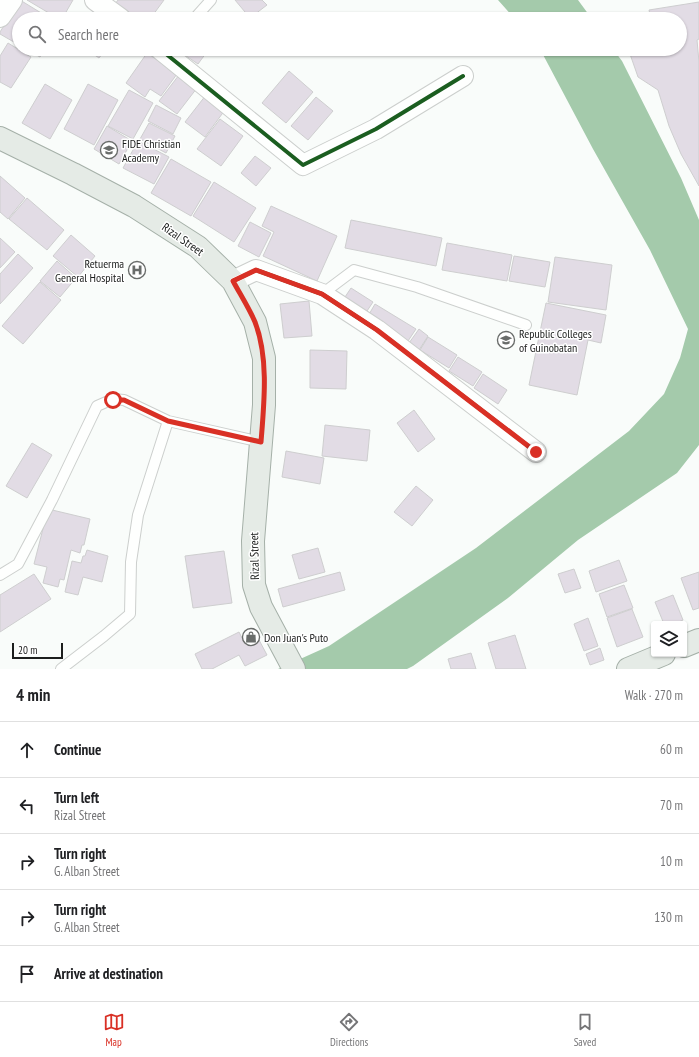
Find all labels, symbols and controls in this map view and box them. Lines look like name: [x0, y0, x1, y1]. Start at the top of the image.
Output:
search box: [12, 12, 687, 56]
icon: search: [26, 23, 48, 45]
text: Search here: [58, 25, 119, 44]
place label: FIDE Christian Academy: [122, 136, 180, 165]
school or university icon: FIDE Christian Academy: [99, 140, 119, 160]
street label: Rizal Street: [159, 219, 207, 259]
place label: Retuerma General Hospital: [55, 256, 124, 285]
hospital icon: Retuerma General Hospital: [127, 260, 147, 280]
place label: Republic Colleges of Guinobatan: [519, 326, 592, 355]
school or university icon: Republic Colleges of Guinobatan: [496, 330, 516, 350]
route start: [104, 391, 122, 409]
route end: [527, 443, 545, 461]
street label: Rizal Street: [246, 531, 262, 580]
map controls: [651, 621, 687, 657]
button: layers: [651, 621, 687, 657]
shop icon: Don Juan's Puto: [241, 627, 261, 647]
place label: Don Juan's Puto: [264, 630, 328, 645]
scale bar: [12, 641, 63, 660]
text: 20 m: [18, 643, 37, 657]
text: 4 min: [16, 684, 50, 706]
text: Walk · 270 m: [625, 687, 683, 704]
icon: ahead: [16, 739, 38, 761]
text: Continue: [54, 740, 101, 759]
text: 60 m: [660, 741, 683, 758]
text: Turn left: [54, 788, 99, 807]
icon: left: [16, 795, 38, 817]
text: 70 m: [660, 797, 683, 814]
text: Rizal Street: [54, 807, 106, 824]
text: Turn right: [54, 844, 106, 863]
icon: right: [16, 851, 38, 873]
text: 10 m: [660, 853, 683, 870]
text: G. Alban Street: [54, 863, 120, 880]
text: Turn right: [54, 900, 106, 919]
icon: right: [16, 907, 38, 929]
text: 130 m: [654, 909, 683, 926]
text: G. Alban Street: [54, 919, 120, 936]
icon: arrive: [16, 963, 38, 985]
text: Arrive at destination: [54, 964, 163, 983]
tab: Map: [103, 1011, 125, 1049]
tab: Directions: [330, 1011, 368, 1049]
tab: Saved: [574, 1011, 596, 1049]

